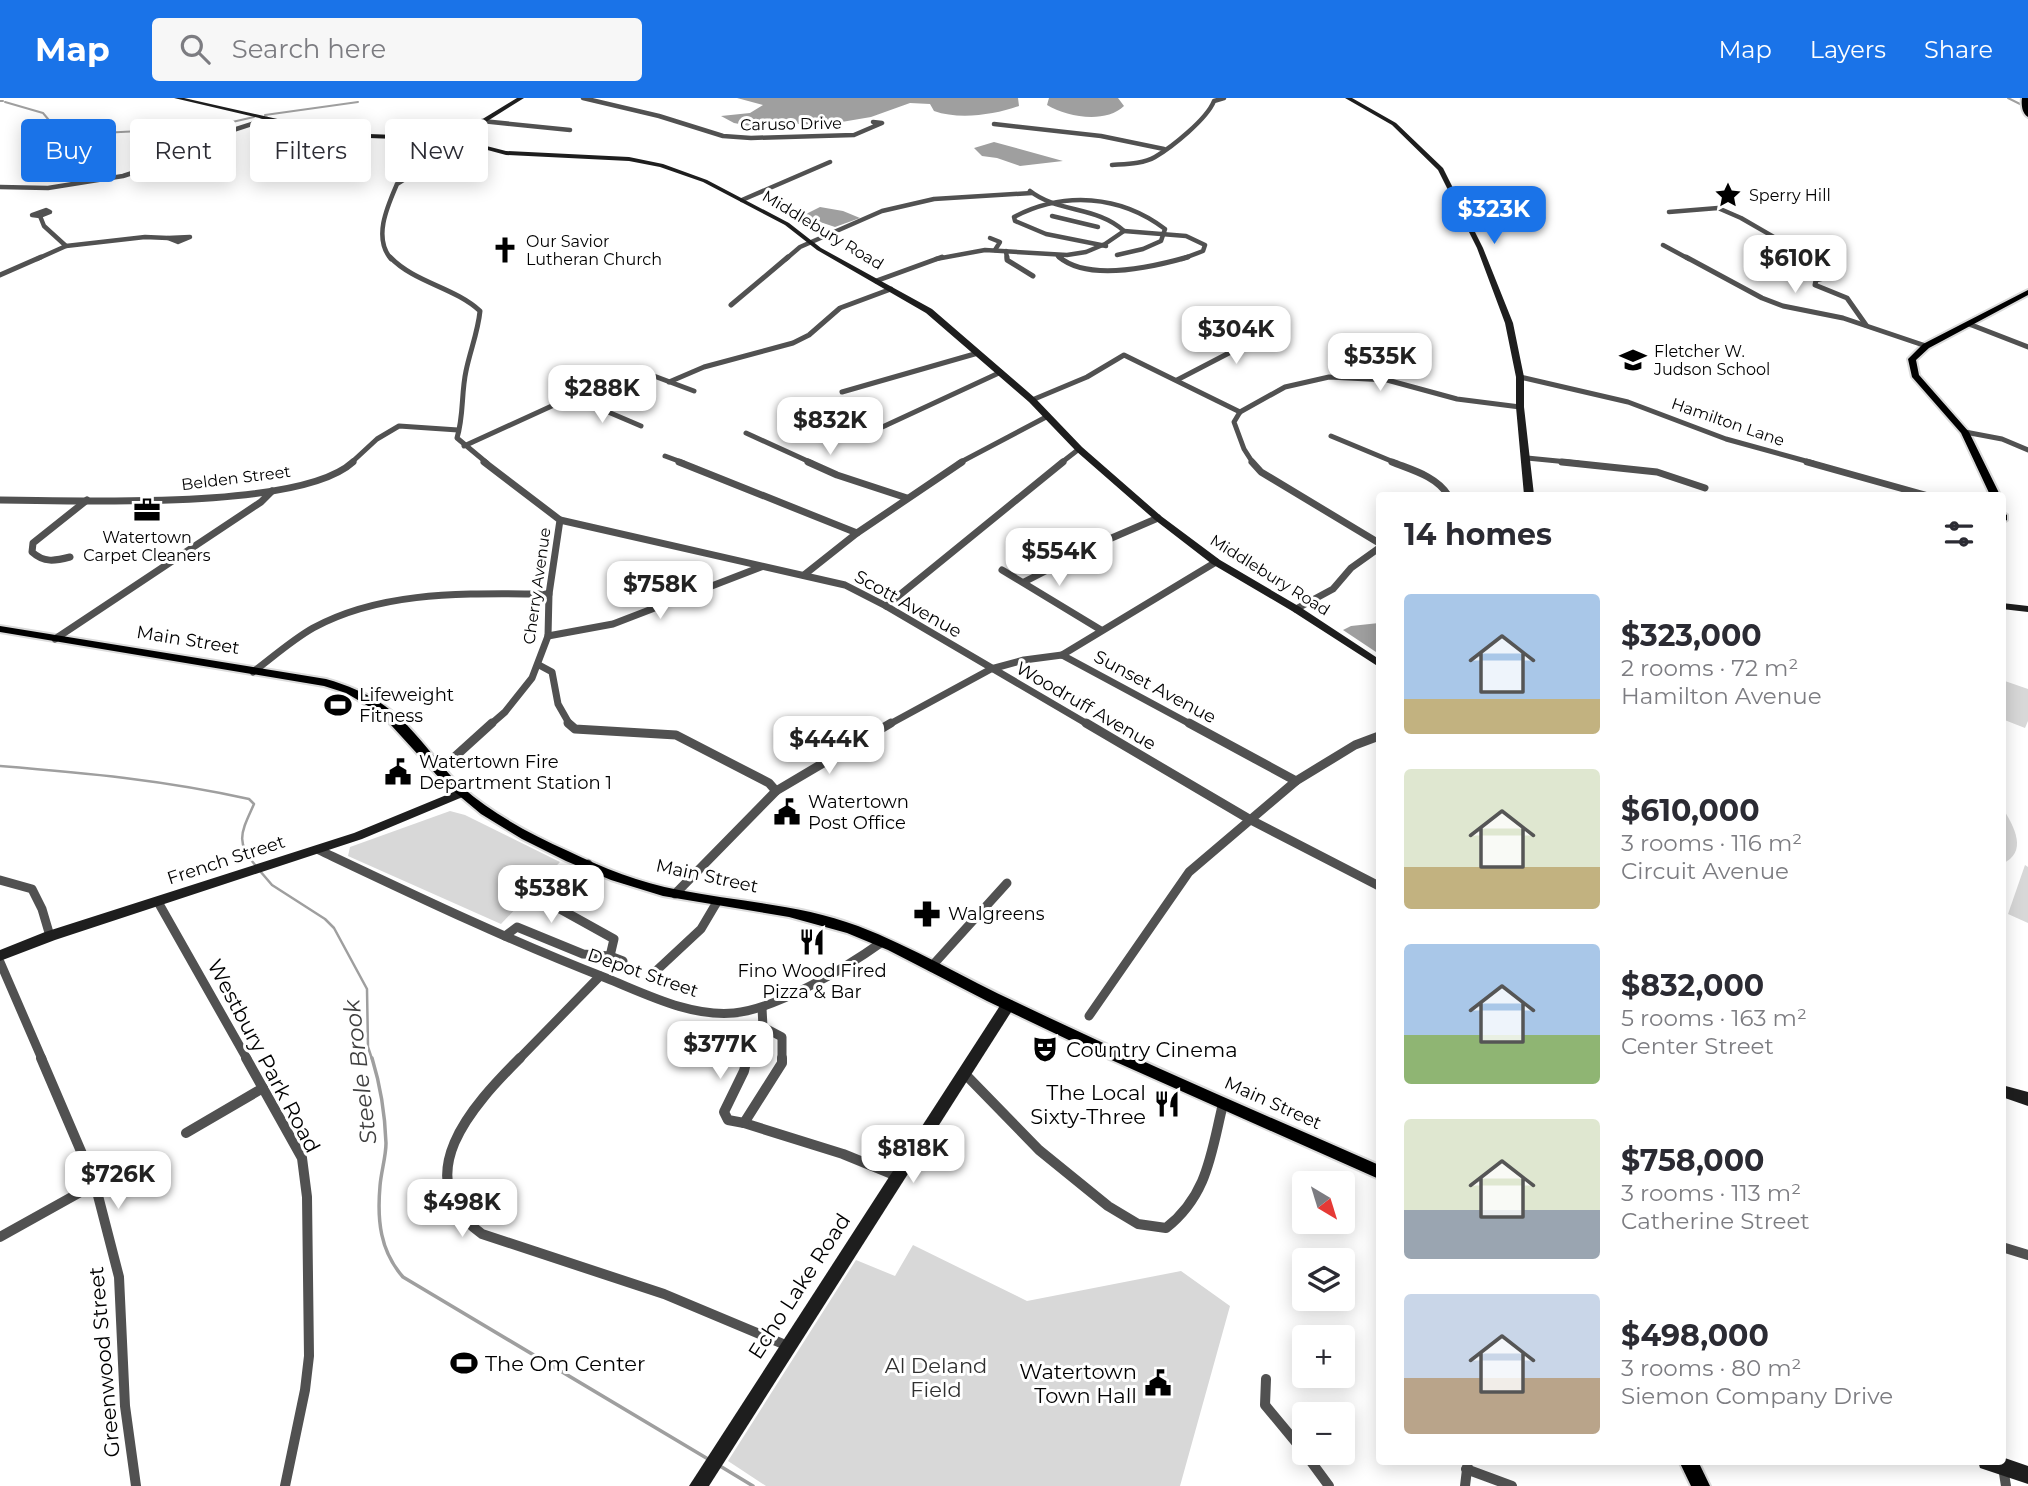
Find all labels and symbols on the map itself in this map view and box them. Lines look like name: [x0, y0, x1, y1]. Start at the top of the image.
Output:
street label: Caruso Drive: [740, 114, 842, 134]
place icon: Sperry Hill: [1713, 180, 1743, 210]
street label: Middlebury Road: [759, 186, 887, 274]
pin: $323K: [1445, 186, 1543, 246]
place label: Sperry Hill: [1749, 186, 1831, 205]
place label: Our Savior Lutheran Church: [526, 232, 662, 269]
church icon: Our Savior Lutheran Church: [490, 235, 520, 265]
pin: $610K: [1746, 236, 1844, 295]
pin: $304K: [1187, 306, 1285, 366]
pin: $535K: [1331, 334, 1429, 393]
place label: Fletcher W. Judson School: [1653, 342, 1770, 379]
school or university icon: Fletcher W. Judson School: [1618, 345, 1648, 375]
pin: $288K: [553, 366, 651, 425]
street label: Hamilton Lane: [1669, 394, 1787, 450]
pin: $832K: [781, 398, 879, 457]
street label: Belden Street: [180, 462, 292, 494]
office icon: Watertown Carpet Cleaners: [132, 495, 162, 525]
street label: Cherry Avenue: [519, 526, 555, 646]
place label: Watertown Carpet Cleaners: [83, 528, 211, 565]
pin: $554K: [1010, 528, 1108, 588]
street label: Middlebury Road: [1207, 530, 1333, 620]
pin: $758K: [611, 561, 709, 621]
street label: Scott Avenue: [850, 565, 966, 643]
street label: Main Street: [135, 621, 241, 659]
street label: Sunset Avenue: [1090, 646, 1220, 728]
street label: Woodruff Avenue: [1012, 657, 1160, 755]
place label: Lifeweight Fitness: [359, 684, 454, 727]
sports icon: Lifeweight Fitness: [323, 690, 353, 720]
pin: $444K: [780, 716, 878, 776]
place label: Watertown Fire Department Station 1: [419, 751, 612, 794]
public building icon: Watertown Fire Department Station 1: [383, 757, 413, 787]
place label: Watertown Post Office: [808, 791, 909, 834]
public building icon: Watertown Post Office: [772, 797, 802, 827]
street label: French Street: [164, 831, 288, 889]
street label: Main Street: [654, 854, 760, 898]
pin: $538K: [502, 866, 600, 925]
pharmacy icon: Walgreens: [912, 899, 942, 929]
place label: Walgreens: [948, 903, 1045, 925]
restaurant icon: Fino Wood Fired Pizza & Bar: [797, 927, 827, 957]
street label: Depot Street: [585, 944, 701, 1002]
street label: Westbury Park Road: [202, 955, 326, 1157]
place label: Fino Wood Fired Pizza & Bar: [737, 960, 887, 1003]
water label: Steele Brook: [337, 997, 383, 1146]
pin: $377K: [671, 1021, 769, 1081]
theatre icon: Country Cinema: [1030, 1034, 1060, 1064]
place label: Country Cinema: [1066, 1037, 1238, 1062]
street label: Main Street: [1221, 1072, 1325, 1134]
place label: The Local Sixty-Three: [1030, 1080, 1146, 1129]
restaurant icon: The Local Sixty-Three: [1152, 1089, 1182, 1119]
pin: $818K: [864, 1126, 962, 1185]
pin: $726K: [69, 1152, 167, 1211]
north arrow: [1292, 1171, 1354, 1234]
pin: $498K: [413, 1180, 511, 1239]
street label: Echo Lake Road: [743, 1209, 855, 1363]
street label: Greenwood Street: [83, 1266, 125, 1458]
sports icon: The Om Center: [449, 1348, 479, 1378]
place label: The Om Center: [485, 1351, 645, 1376]
park label: Al Deland Field: [885, 1353, 987, 1402]
place label: Watertown Town Hall: [1019, 1359, 1137, 1408]
public building icon: Watertown Town Hall: [1143, 1368, 1173, 1398]

